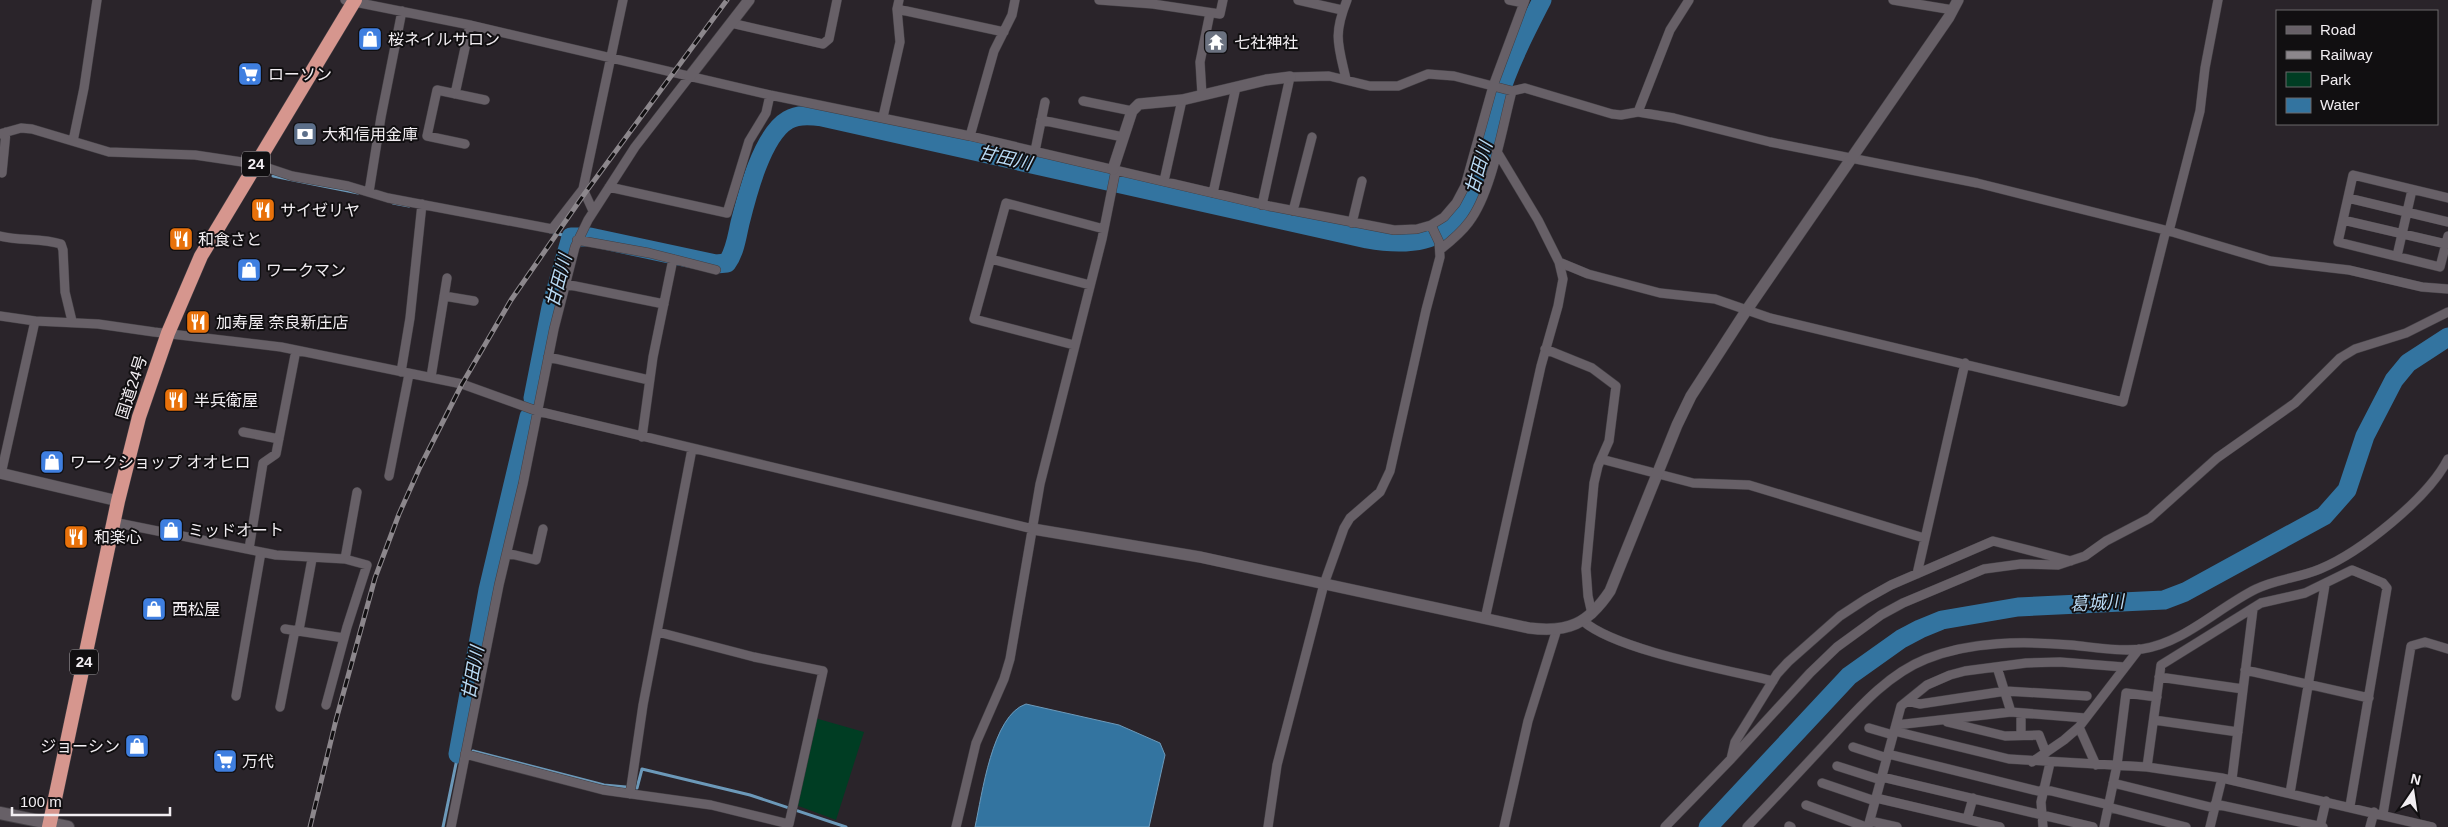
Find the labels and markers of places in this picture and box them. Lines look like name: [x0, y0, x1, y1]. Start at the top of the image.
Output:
shop icon: 桜ネイルサロン: [357, 26, 383, 52]
temple icon: 七社神社: [1203, 29, 1229, 55]
place label: 桜ネイルサロン: [388, 31, 500, 48]
place label: 七社神社: [1234, 34, 1298, 51]
supermarket icon: ローソン: [237, 61, 263, 87]
place label: ローソン: [268, 66, 332, 83]
bank icon: 大和信用金庫: [292, 121, 318, 147]
place label: 大和信用金庫: [322, 126, 418, 143]
restaurant icon: サイゼリヤ: [250, 197, 276, 223]
place label: サイゼリヤ: [280, 202, 360, 219]
restaurant icon: 和食さと: [168, 226, 194, 252]
place label: 和食さと: [198, 231, 262, 248]
shop icon: ワークマン: [236, 257, 262, 283]
place label: ワークマン: [266, 262, 346, 279]
restaurant icon: 加寿屋 奈良新庄店: [185, 309, 211, 335]
place label: 加寿屋 奈良新庄店: [216, 314, 348, 331]
restaurant icon: 半兵衛屋: [163, 387, 189, 413]
place label: 半兵衛屋: [194, 392, 258, 409]
shop icon: ワークショップ オオヒロ: [39, 449, 65, 475]
place label: ワークショップ オオヒロ: [70, 454, 250, 471]
shop icon: ミッドオート: [158, 517, 184, 543]
place label: ミッドオート: [188, 522, 284, 539]
restaurant icon: 和楽心: [63, 524, 89, 550]
place label: 和楽心: [94, 529, 142, 546]
shop icon: 西松屋: [141, 596, 167, 622]
place label: 西松屋: [172, 601, 220, 618]
shop icon: ジョーシン: [124, 733, 150, 759]
place label: ジョーシン: [40, 738, 120, 755]
supermarket icon: 万代: [212, 748, 238, 774]
place label: 万代: [242, 753, 274, 770]

